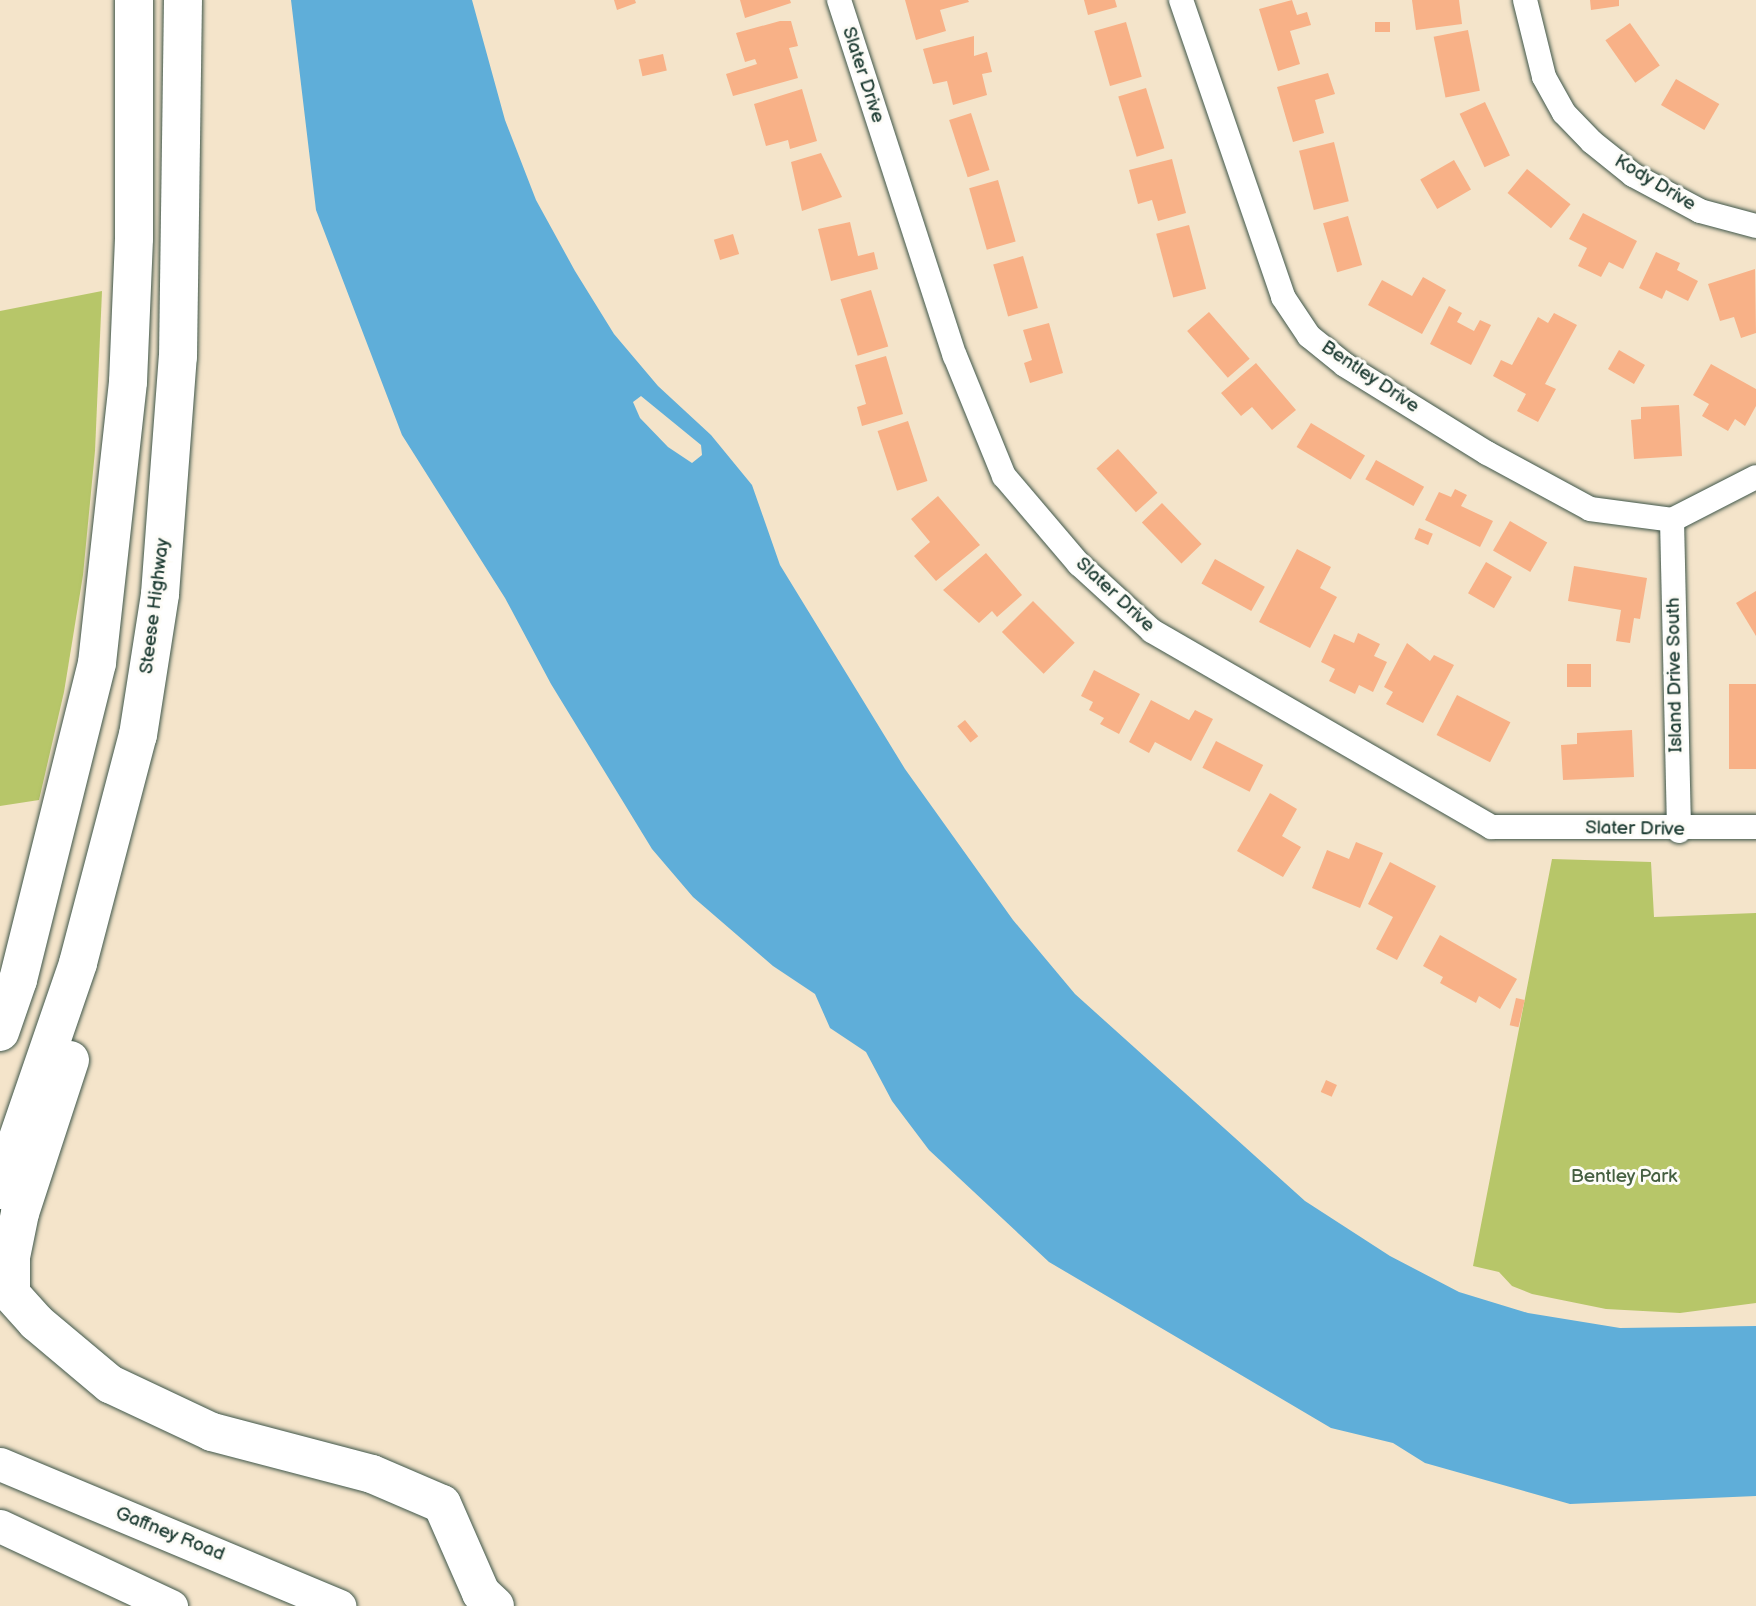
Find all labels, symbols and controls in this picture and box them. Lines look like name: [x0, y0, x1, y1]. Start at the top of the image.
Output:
street label: Slater Drive: [837, 24, 889, 126]
street label: Kody Drive: [1610, 150, 1700, 216]
street label: Bentley Drive: [1316, 336, 1424, 418]
street label: Steese Highway: [135, 537, 175, 675]
street label: Slater Drive: [1071, 553, 1159, 637]
street label: Island Drive South: [1662, 597, 1688, 753]
street label: Slater Drive: [1585, 817, 1685, 841]
park label: Bentley Park: [1570, 1166, 1678, 1188]
street label: Gaffney Road: [112, 1502, 228, 1566]

